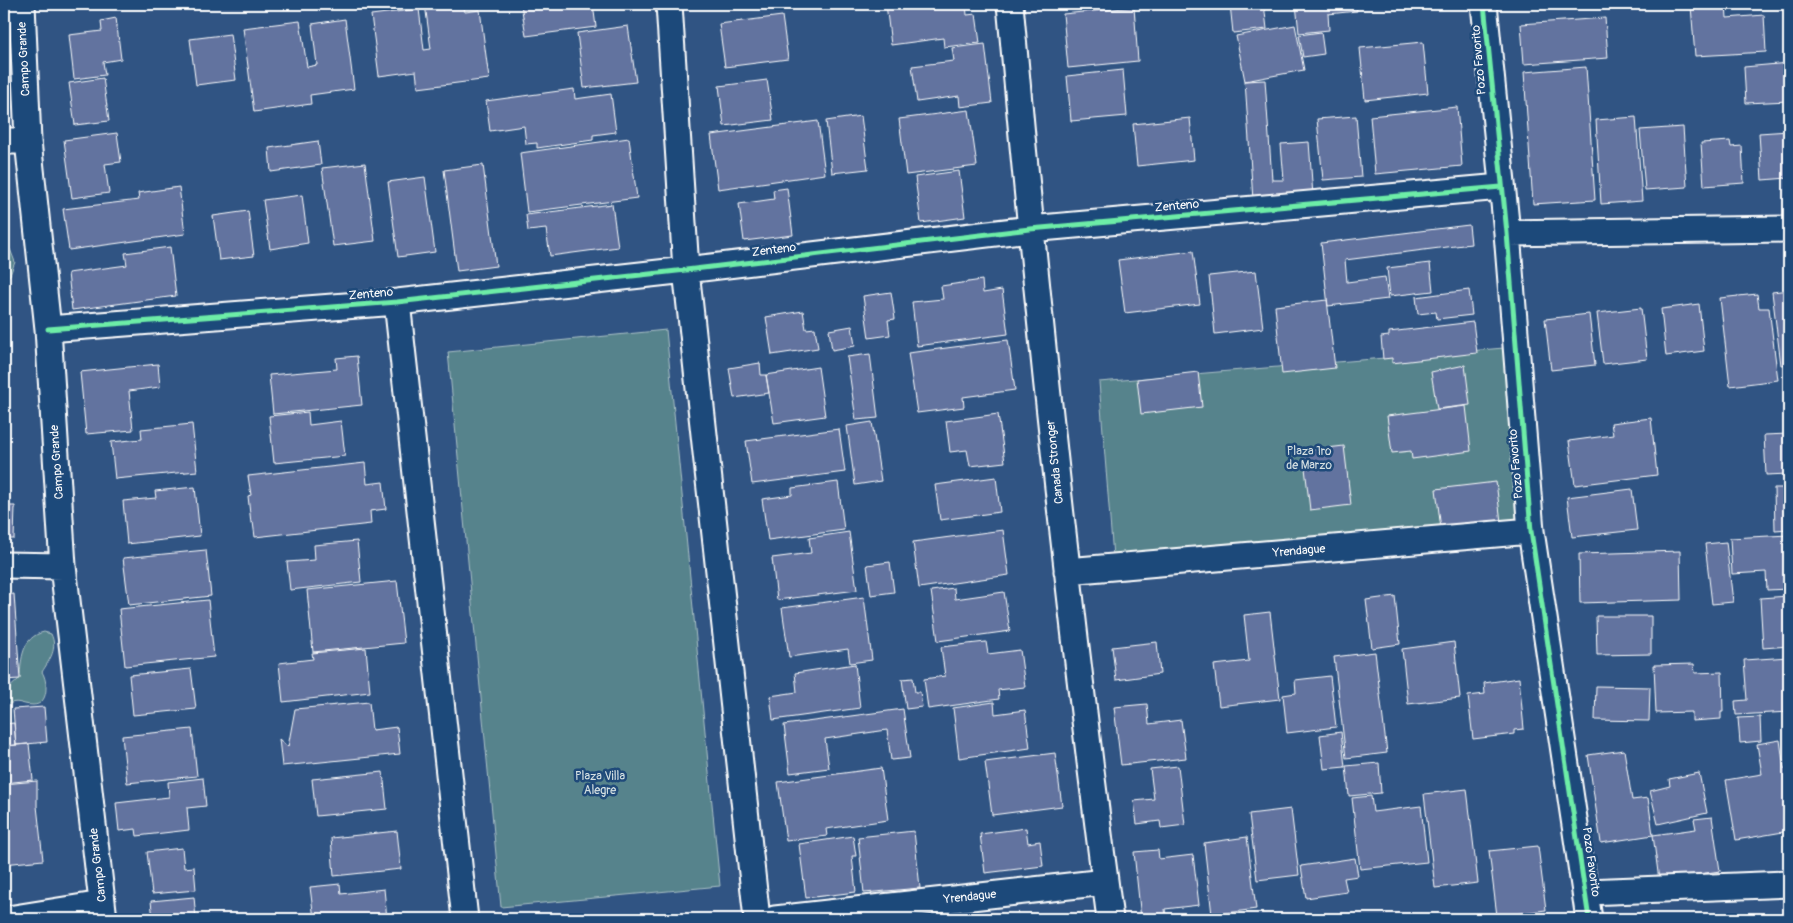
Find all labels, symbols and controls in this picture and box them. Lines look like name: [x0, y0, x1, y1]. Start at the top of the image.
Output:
street label: Campo Grande: [15, 21, 33, 97]
street label: Pozo Favorito: [1468, 24, 1490, 96]
street label: Zenteno: [1154, 197, 1200, 215]
street label: Zenteno: [751, 240, 798, 260]
street label: Zenteno: [348, 285, 394, 303]
street label: Canada Stronger: [1043, 419, 1067, 505]
street label: Campo Grande: [47, 424, 67, 500]
street label: Pozo Favorito: [1505, 428, 1527, 500]
park label: Plaza 1ro de Marzo: [1286, 444, 1332, 473]
street label: Yrendague: [1271, 541, 1326, 561]
park label: Plaza Villa Alegre: [575, 769, 625, 798]
street label: Pozo Favorito: [1579, 826, 1603, 898]
street label: Campo Grande: [86, 827, 110, 903]
street label: Yrendague: [942, 887, 997, 907]

